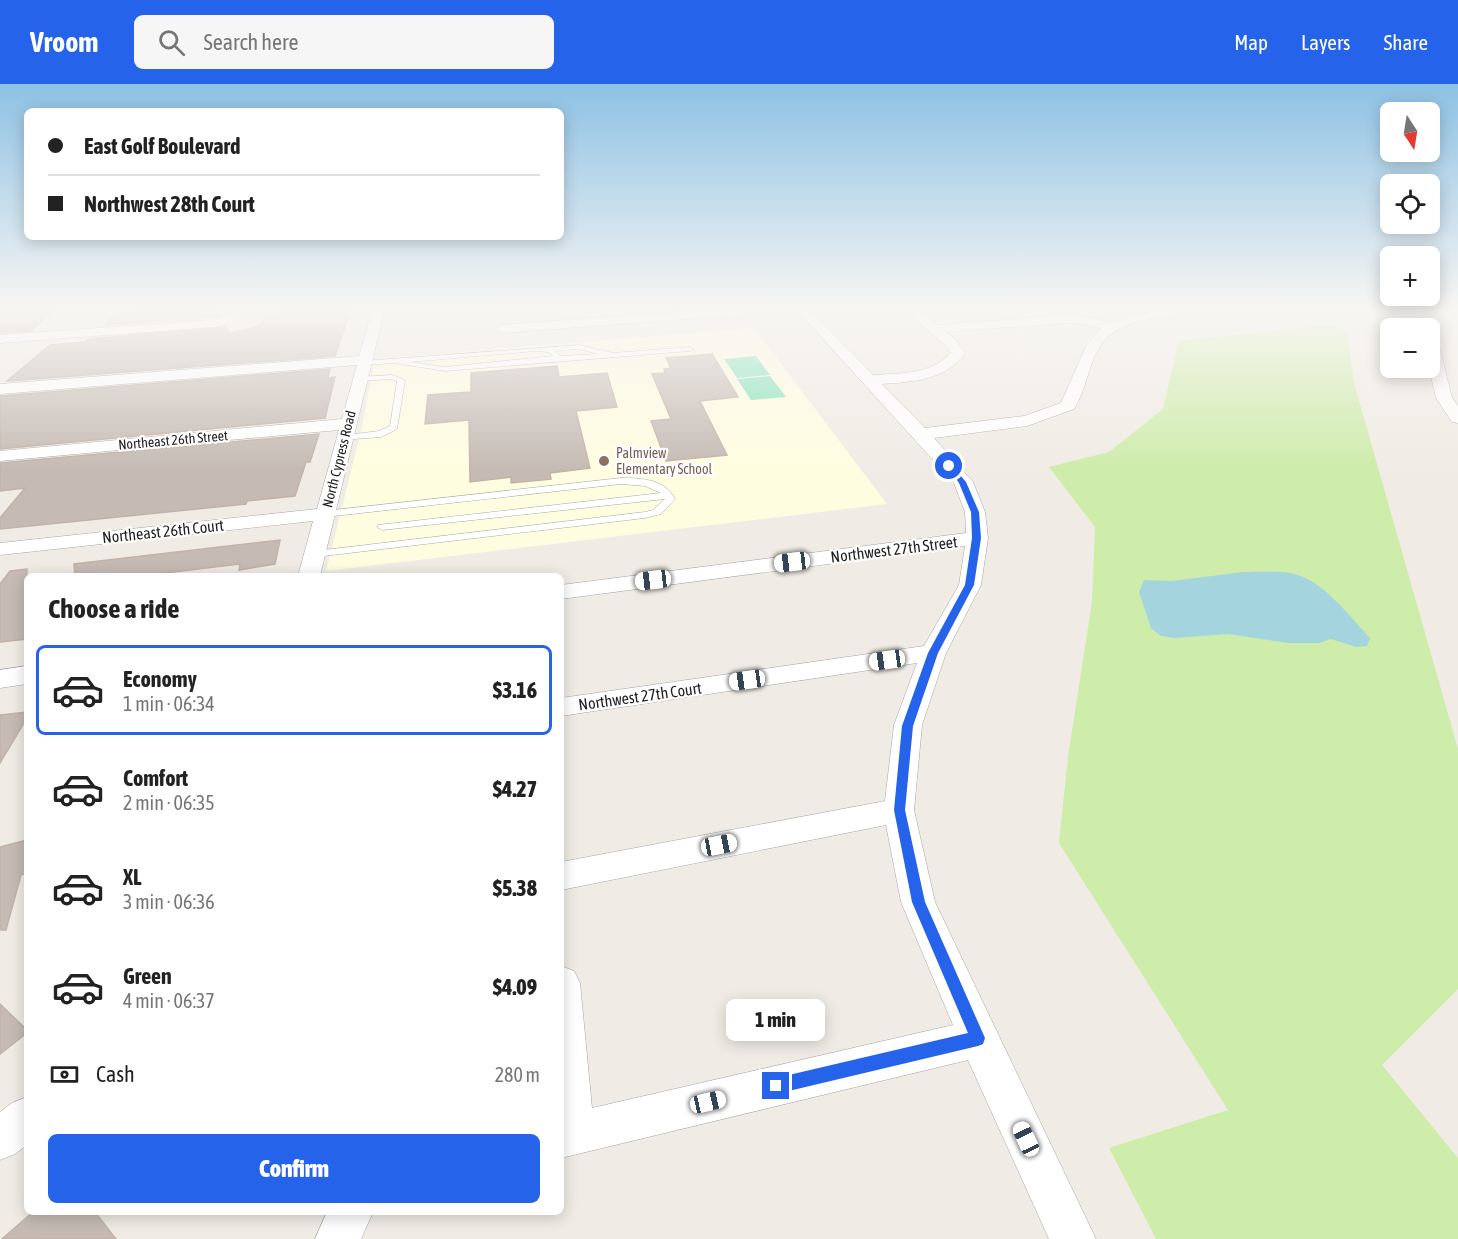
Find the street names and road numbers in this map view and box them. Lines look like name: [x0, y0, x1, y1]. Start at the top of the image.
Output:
street label: North Cypress Road: [319, 409, 359, 509]
street label: Northeast 26th Street: [117, 427, 229, 453]
street label: Northeast 26th Court: [101, 516, 225, 546]
street label: Northwest 27th Street: [830, 532, 959, 566]
street label: Northwest 27th Court: [577, 678, 703, 714]

